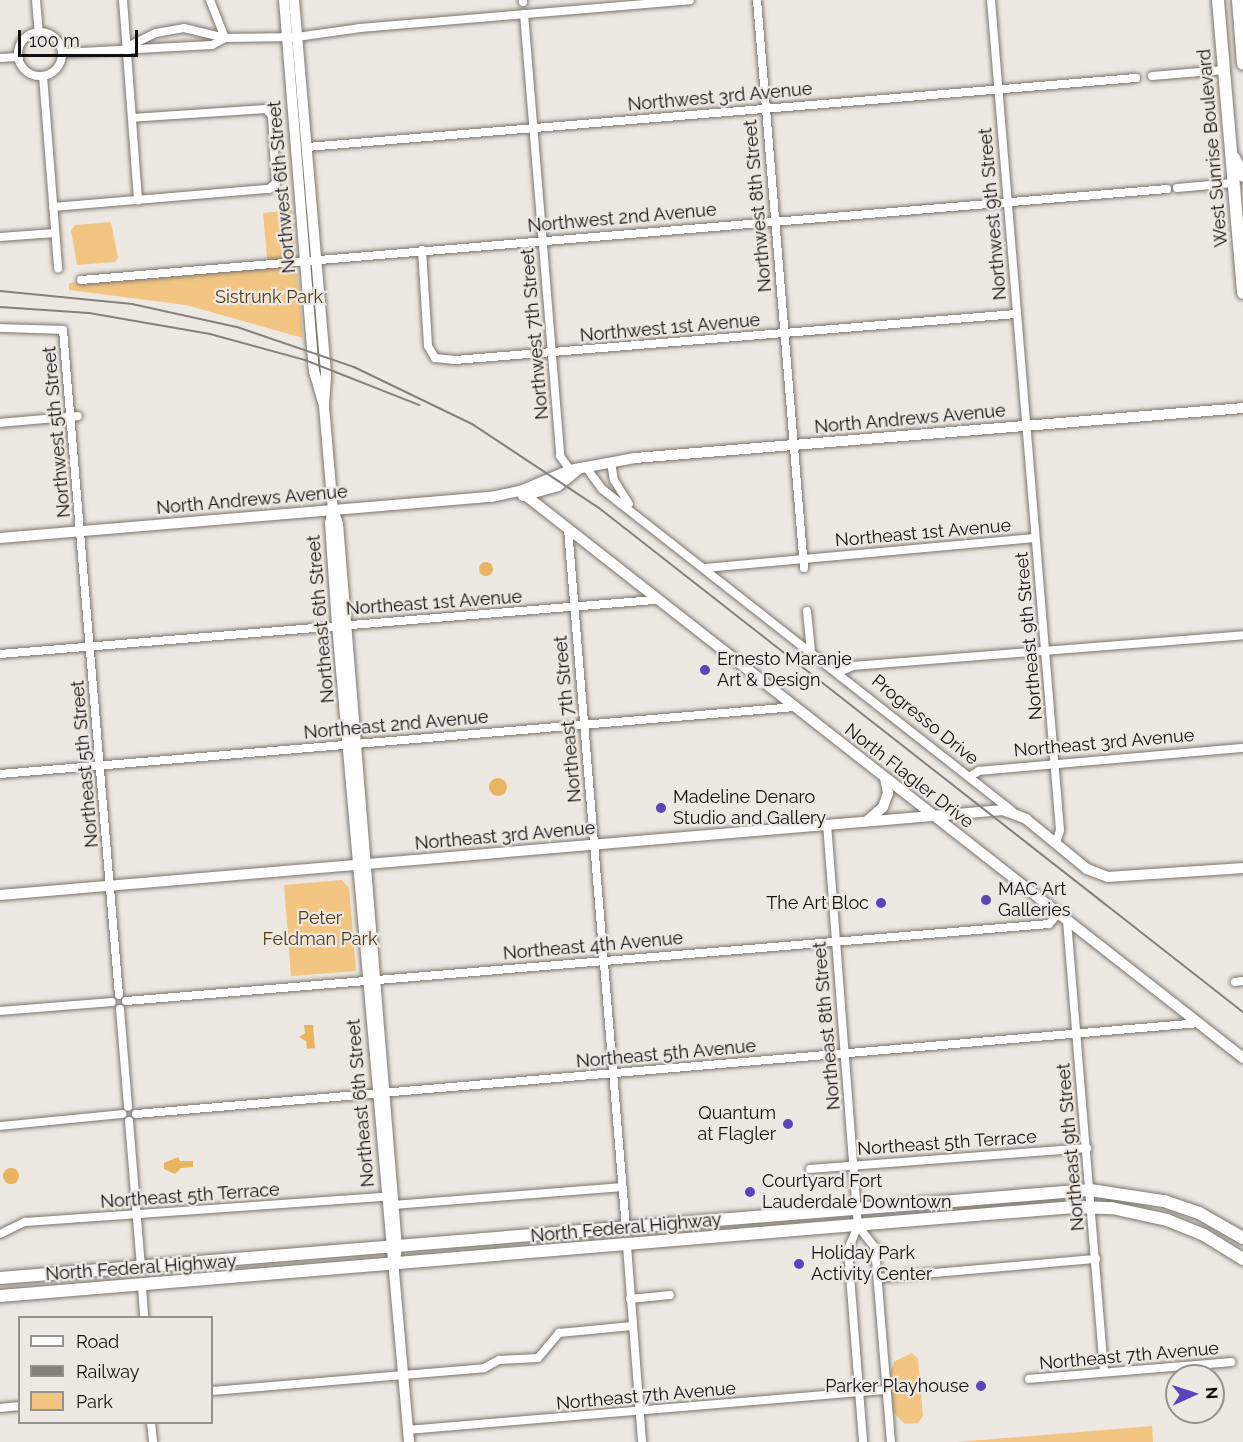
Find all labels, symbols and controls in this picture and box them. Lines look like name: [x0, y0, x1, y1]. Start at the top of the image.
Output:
scale bar: [21, 18, 141, 56]
text: 100 m: [29, 30, 80, 51]
street label: West Sunrise Boulevard: [1194, 48, 1232, 248]
street label: Northwest 3rd Avenue: [626, 78, 814, 116]
street label: Northwest 6th Street: [264, 100, 300, 274]
street label: Northwest 8th Street: [740, 119, 776, 293]
street label: Northwest 9th Street: [975, 127, 1011, 301]
street label: Northwest 2nd Avenue: [526, 199, 718, 237]
street label: Northwest 7th Street: [517, 247, 553, 421]
park label: Sistrunk Park: [215, 286, 323, 308]
street label: Northwest 1st Avenue: [579, 309, 761, 347]
street label: Northwest 5th Street: [39, 345, 75, 519]
street label: North Andrews Avenue: [813, 400, 1007, 438]
street label: North Andrews Avenue: [155, 481, 349, 519]
street label: Northeast 1st Avenue: [834, 515, 1012, 551]
street label: Northeast 6th Street: [303, 534, 339, 704]
street label: Northeast 9th Street: [1011, 551, 1047, 721]
street label: Northeast 1st Avenue: [345, 586, 523, 620]
street label: Northeast 7th Street: [550, 635, 586, 803]
place label: Ernesto Maranje Art & Design: [717, 649, 852, 692]
marker: Ernesto Maranje Art & Design: [698, 663, 712, 677]
street label: Progresso Drive: [867, 670, 983, 770]
street label: Northeast 5th Street: [67, 679, 103, 849]
street label: Northeast 2nd Avenue: [303, 706, 489, 744]
street label: North Flagler Drive: [840, 719, 978, 833]
street label: Northeast 3rd Avenue: [1013, 724, 1195, 762]
place label: Madeline Denaro Studio and Gallery: [673, 787, 826, 830]
marker: Madeline Denaro Studio and Gallery: [654, 801, 668, 815]
street label: Northeast 3rd Avenue: [414, 817, 596, 855]
place label: MAC Art Galleries: [998, 879, 1071, 922]
place label: The Art Bloc: [766, 892, 869, 914]
marker: MAC Art Galleries: [979, 893, 993, 907]
marker: The Art Bloc: [874, 896, 888, 910]
park label: Peter Feldman Park: [263, 908, 377, 950]
street label: Northeast 4th Avenue: [502, 927, 684, 965]
street label: Northeast 8th Street: [809, 941, 845, 1111]
street label: Northeast 6th Street: [343, 1018, 379, 1188]
street label: Northeast 5th Avenue: [575, 1035, 757, 1073]
street label: Northeast 9th Street: [1053, 1062, 1089, 1232]
place label: Quantum at Flagler: [697, 1103, 776, 1146]
marker: Quantum at Flagler: [781, 1117, 795, 1131]
street label: Northeast 5th Terrace: [856, 1126, 1038, 1160]
place label: Courtyard Fort Lauderdale Downtown: [762, 1171, 952, 1214]
street label: Northeast 5th Terrace: [99, 1179, 281, 1213]
marker: Courtyard Fort Lauderdale Downtown: [743, 1185, 757, 1199]
street label: North Federal Highway: [529, 1209, 723, 1247]
place label: Holiday Park Activity Center: [811, 1243, 933, 1286]
street label: North Federal Highway: [44, 1251, 238, 1285]
marker: Holiday Park Activity Center: [792, 1257, 806, 1271]
legend: [18, 1316, 213, 1424]
text: Road: [76, 1331, 119, 1352]
street label: Northeast 7th Avenue: [1038, 1337, 1220, 1375]
text: Railway: [76, 1361, 140, 1382]
north arrow: [1165, 1364, 1225, 1424]
place label: Parker Playhouse: [825, 1375, 969, 1397]
street label: Northeast 7th Avenue: [555, 1377, 737, 1415]
marker: Parker Playhouse: [974, 1379, 988, 1393]
text: N: [1202, 1387, 1221, 1400]
text: Park: [76, 1391, 113, 1412]

